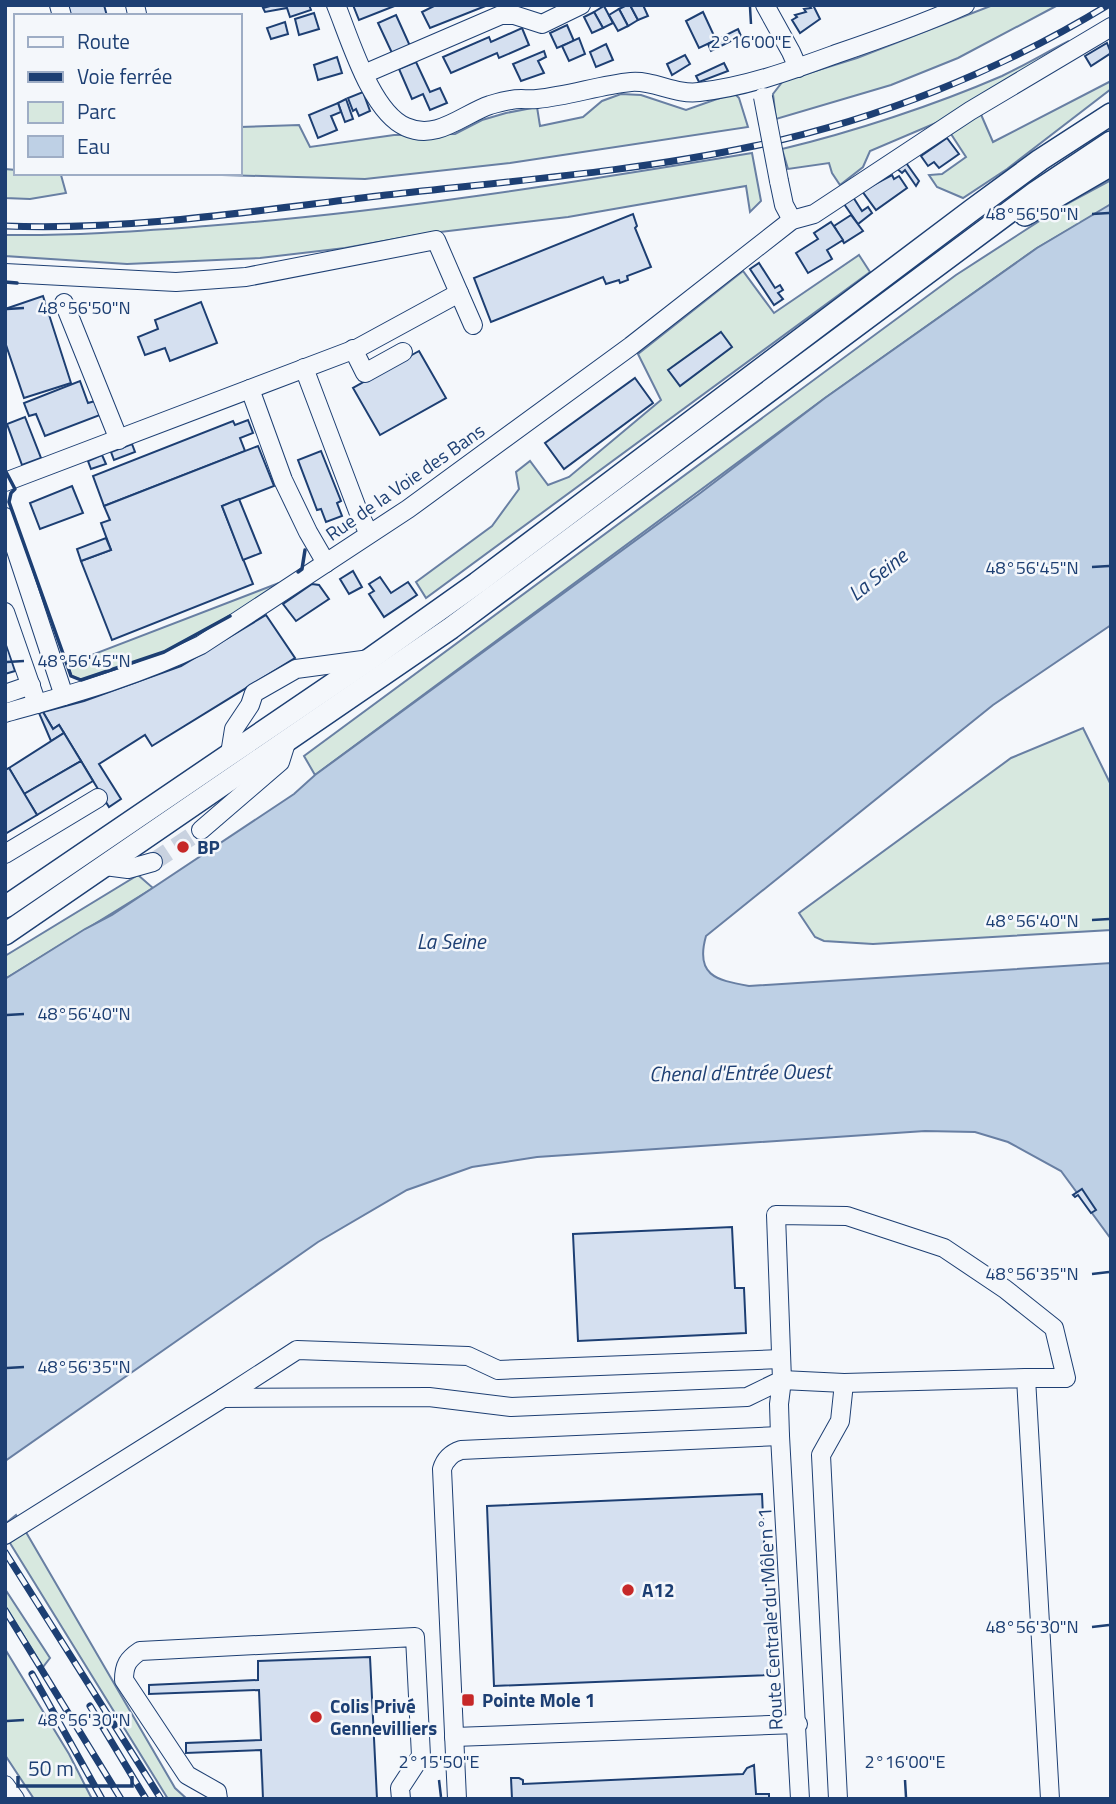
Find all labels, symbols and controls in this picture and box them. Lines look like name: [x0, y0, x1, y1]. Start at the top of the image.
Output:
legend: [14, 14, 242, 175]
text: Route: [77, 25, 130, 57]
text: 2°16'00"E: [711, 28, 791, 55]
text: Voie ferrée: [77, 60, 172, 92]
text: Parc: [77, 95, 116, 127]
text: Eau: [77, 130, 110, 162]
text: 48°56'50"N: [985, 200, 1079, 227]
text: 48°56'50"N: [37, 294, 131, 321]
street label: Rue de la Voie des Bans: [319, 415, 490, 548]
water label: La Seine: [841, 539, 915, 608]
text: 48°56'45"N: [985, 554, 1079, 581]
text: 48°56'45"N: [37, 647, 131, 674]
place label: BP: [197, 832, 220, 861]
marker: BP: [175, 839, 191, 855]
text: 48°56'40"N: [985, 907, 1079, 934]
water label: La Seine: [417, 925, 487, 957]
text: 48°56'40"N: [37, 1000, 131, 1027]
water label: Chenal d'Entrée Ouest: [649, 1054, 833, 1090]
text: 48°56'35"N: [985, 1260, 1079, 1287]
text: 48°56'35"N: [37, 1353, 131, 1380]
street label: Route Centrale du Môle n°1: [749, 1507, 790, 1731]
place label: A12: [642, 1575, 675, 1604]
marker: A12: [620, 1582, 636, 1598]
text: 48°56'30"N: [985, 1613, 1079, 1640]
place label: Pointe Mole 1: [482, 1685, 595, 1714]
place label: Colis Privé Gennevilliers: [330, 1691, 437, 1742]
marker: Pointe Mole 1: [460, 1692, 476, 1708]
text: 48°56'30"N: [37, 1706, 131, 1733]
marker: Colis Privé Gennevilliers: [308, 1709, 324, 1725]
scale bar: [18, 1744, 131, 1788]
text: 2°15'50"E: [399, 1748, 479, 1775]
text: 2°16'00"E: [865, 1748, 945, 1775]
text: 50 m: [28, 1752, 74, 1784]

